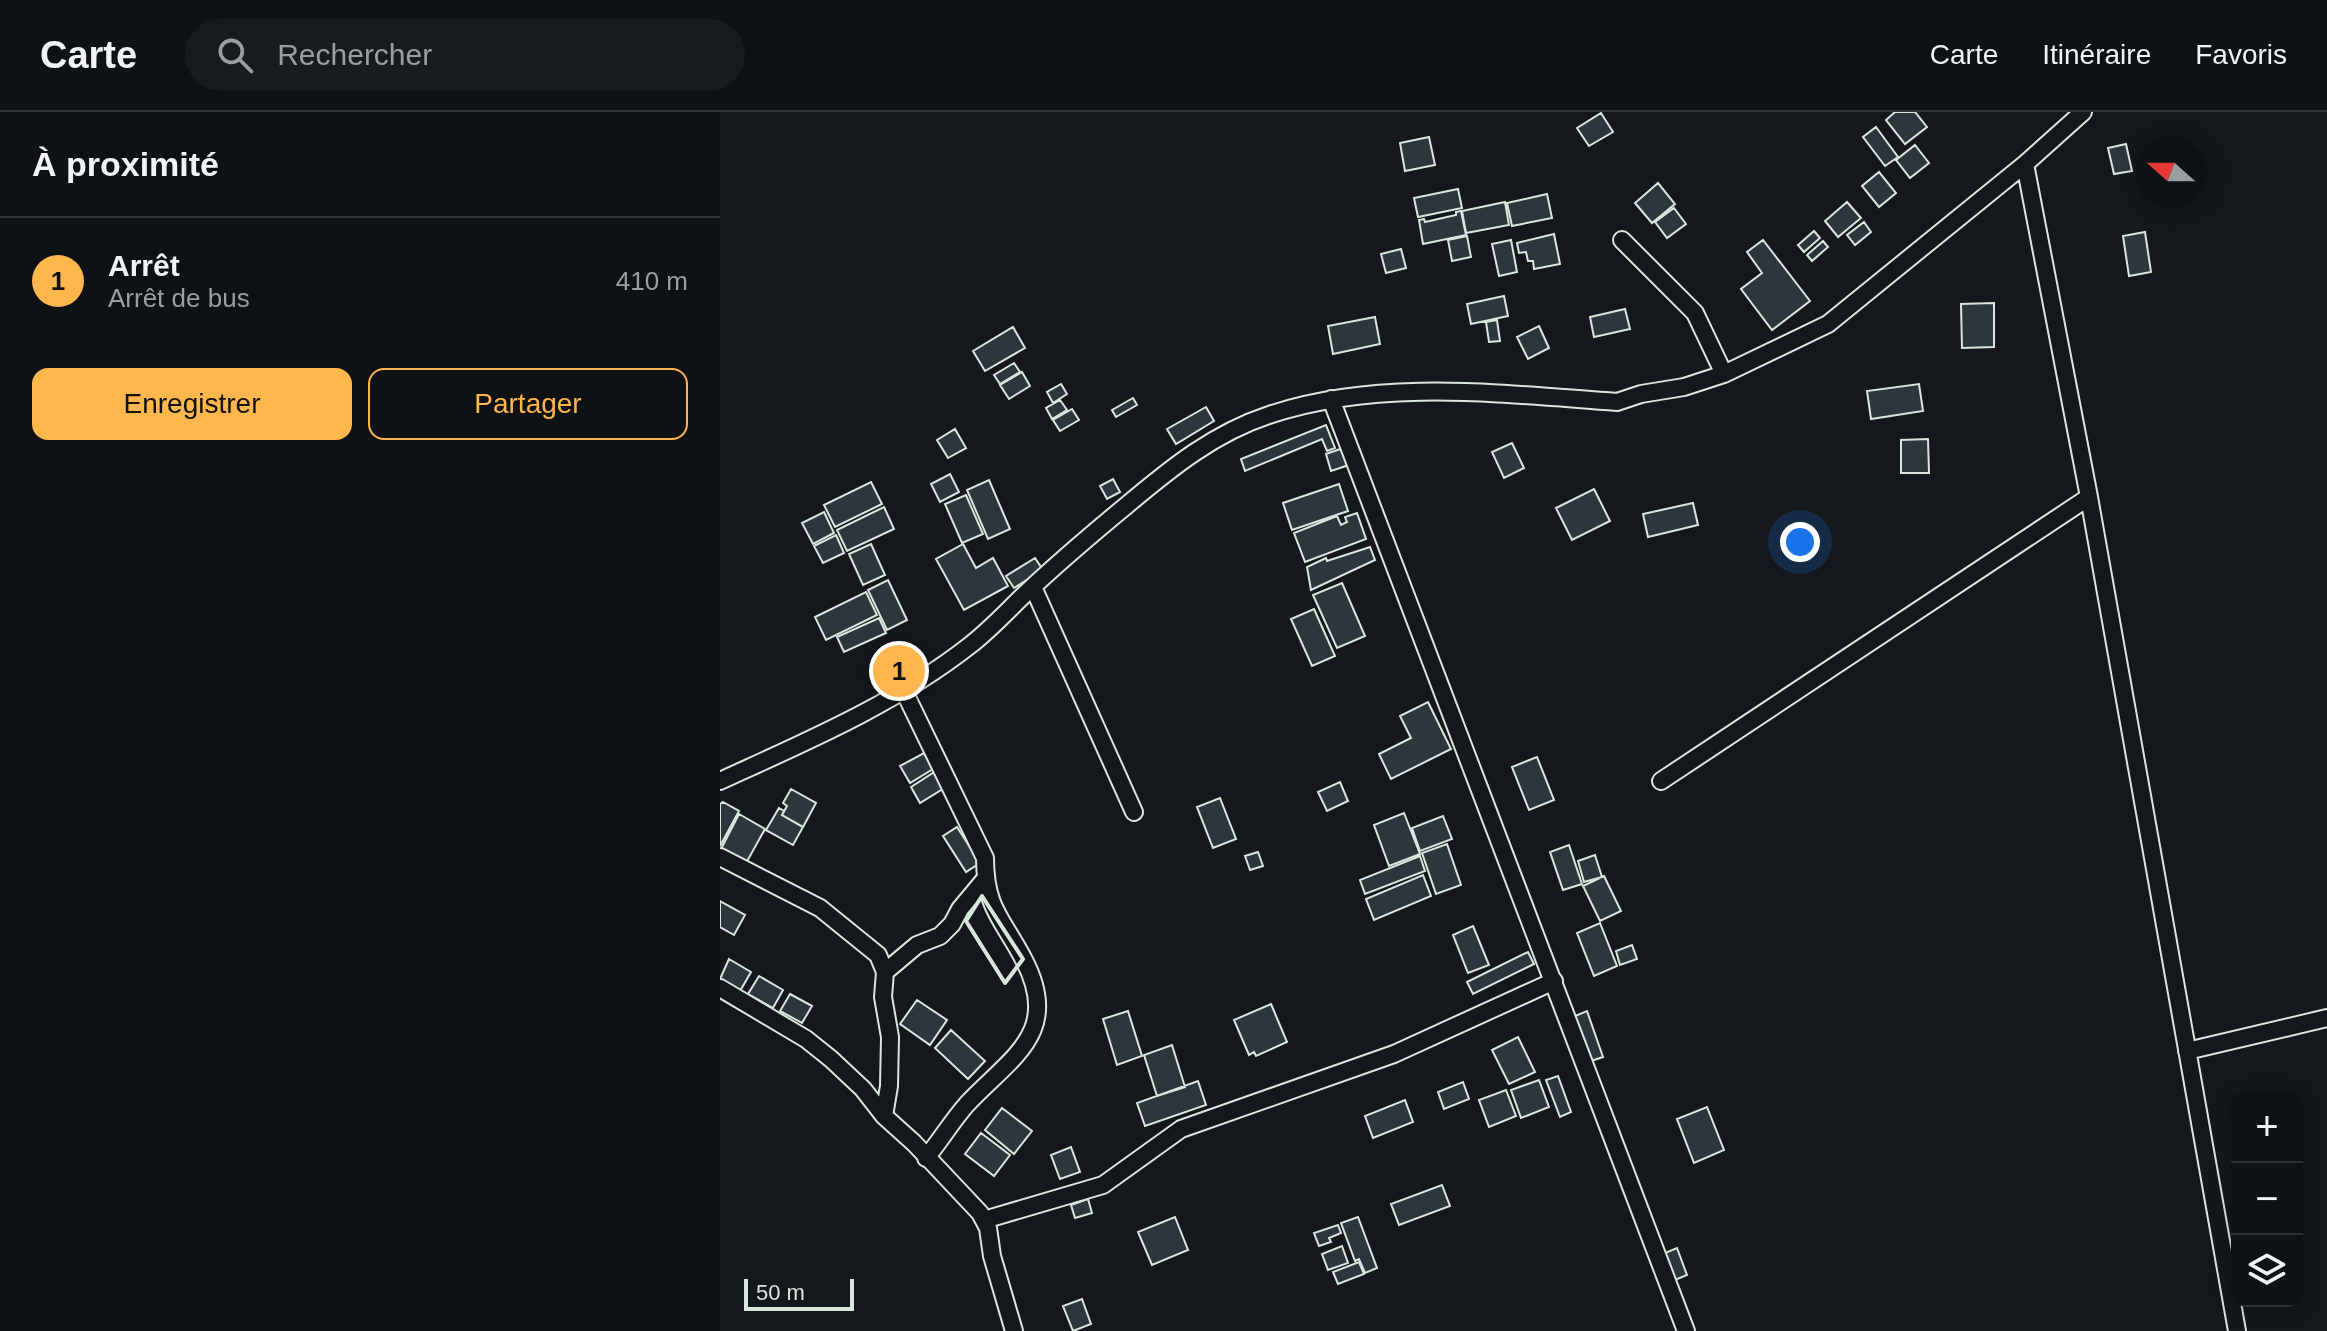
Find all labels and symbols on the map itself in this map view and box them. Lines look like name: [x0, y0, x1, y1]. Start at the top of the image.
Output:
north arrow: [2135, 136, 2207, 208]
your location: [1780, 522, 1820, 562]
pin: 1: [873, 641, 925, 701]
scale bar: [744, 1275, 854, 1311]

